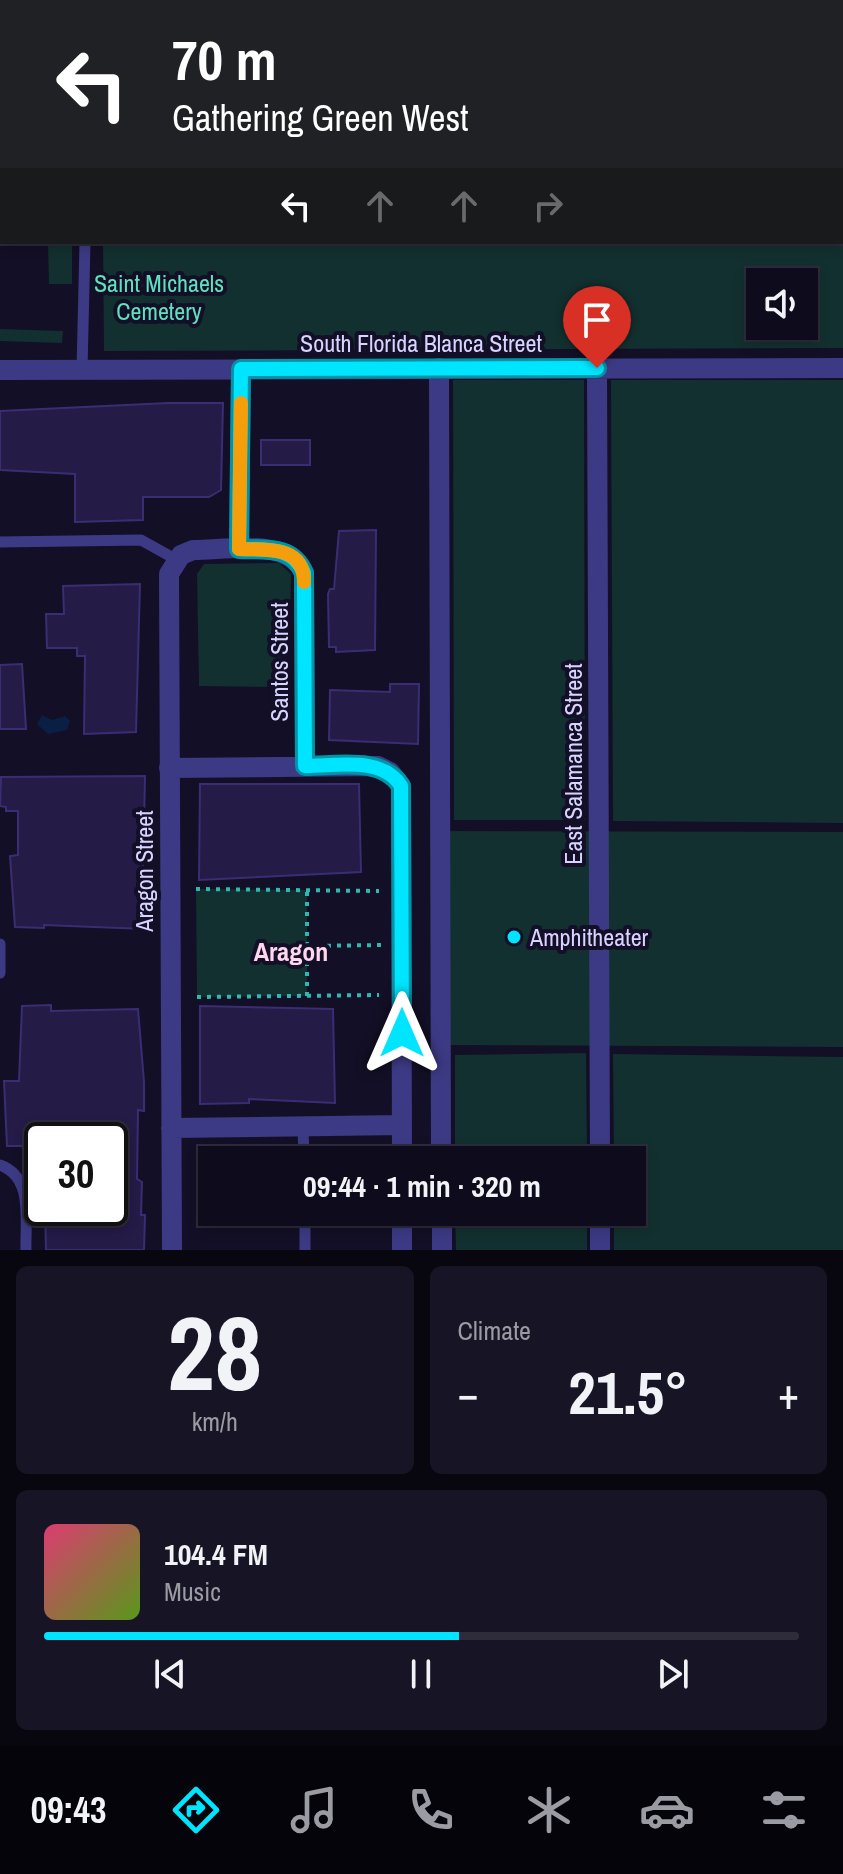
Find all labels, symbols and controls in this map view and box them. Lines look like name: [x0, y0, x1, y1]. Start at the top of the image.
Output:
text: 70 m: [172, 22, 277, 97]
icon: left: [40, 32, 144, 136]
text: Gathering Green West: [172, 94, 469, 142]
icon: left: [274, 184, 318, 228]
icon: ahead: [358, 184, 402, 228]
icon: ahead: [442, 184, 486, 228]
icon: right: [526, 184, 570, 228]
park label: Saint Michaels Cemetery: [94, 267, 224, 327]
map controls: [746, 268, 818, 340]
button: sound: [746, 268, 818, 340]
pin: [563, 286, 631, 368]
icon: arrive: [575, 298, 619, 342]
street label: South Florida Blanca Street: [300, 327, 542, 359]
street label: Santos Street: [263, 602, 295, 722]
street label: East Salamanca Street: [557, 663, 589, 865]
street label: Aragon Street: [128, 810, 160, 933]
place label: Amphitheater: [529, 921, 649, 953]
marker: Amphitheater: [505, 928, 523, 946]
district label: Aragon: [254, 934, 328, 969]
position arrow: [360, 991, 444, 1075]
speed limit sign: 30: [24, 1122, 128, 1226]
text: 09:44 · 1 min · 320 m: [303, 1166, 541, 1206]
text: 28: [167, 1282, 262, 1422]
text: Climate: [458, 1313, 531, 1348]
text: 21.5°: [568, 1352, 688, 1433]
text: −: [458, 1363, 479, 1423]
text: +: [778, 1363, 799, 1423]
text: km/h: [192, 1404, 238, 1439]
text: 104.4 FM: [164, 1534, 268, 1574]
text: Music: [164, 1574, 221, 1609]
icon: previous: [148, 1652, 192, 1696]
icon: pause: [399, 1652, 443, 1696]
icon: next: [651, 1652, 695, 1696]
icon: directions: [168, 1782, 224, 1838]
icon: music: [286, 1782, 342, 1838]
icon: phone: [403, 1782, 459, 1838]
icon: climate: [521, 1782, 577, 1838]
icon: car: [639, 1782, 695, 1838]
icon: filters: [756, 1782, 812, 1838]
text: 09:43: [31, 1786, 106, 1834]

